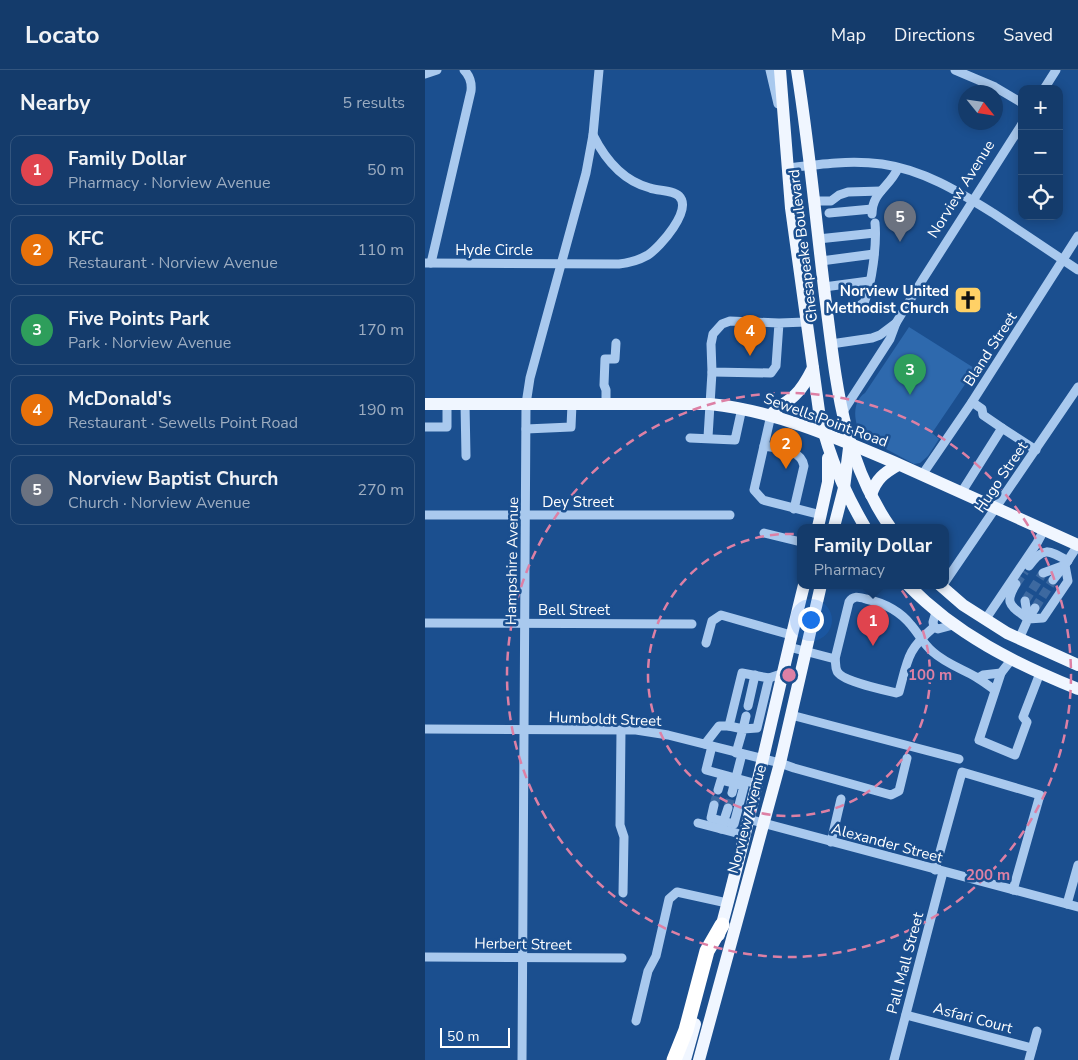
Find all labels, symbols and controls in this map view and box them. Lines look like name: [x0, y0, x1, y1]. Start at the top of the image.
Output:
text: Locato: [25, 19, 100, 51]
text: Map: [831, 23, 866, 47]
text: Directions: [894, 23, 975, 47]
text: Saved: [1003, 23, 1053, 47]
north arrow: [958, 85, 1003, 130]
map controls: [1018, 85, 1063, 220]
button: +: [1018, 85, 1063, 130]
text: Nearby: [20, 89, 90, 117]
text: 5 results: [343, 92, 405, 114]
button: −: [1018, 130, 1063, 175]
street label: Norview Avenue: [923, 136, 999, 242]
text: Family Dollar: [68, 146, 187, 172]
text: 1: [32, 159, 42, 181]
text: 50 m: [367, 159, 404, 181]
street label: Chesapeake Boulevard: [784, 168, 822, 324]
text: Pharmacy · Norview Avenue: [68, 172, 271, 194]
button: locate: [1018, 175, 1063, 220]
pin: 5: [884, 201, 916, 242]
text: KFC: [68, 226, 104, 252]
text: 2: [32, 239, 42, 261]
text: 110 m: [357, 239, 404, 261]
street label: Hyde Circle: [455, 240, 533, 260]
text: Restaurant · Norview Avenue: [68, 252, 278, 274]
place label: Norview United Methodist Church: [826, 281, 949, 318]
church icon: Norview United Methodist Church: [953, 285, 983, 315]
text: Five Points Park: [68, 306, 209, 332]
street label: Bland Street: [959, 307, 1022, 390]
pin: 4: [734, 315, 766, 356]
text: 3: [32, 319, 42, 341]
text: 170 m: [357, 319, 404, 341]
text: Park · Norview Avenue: [68, 332, 231, 354]
pin: 3: [894, 354, 926, 395]
text: McDonald's: [68, 386, 172, 412]
street label: Sewells Point Road: [761, 388, 891, 452]
text: 4: [32, 399, 42, 421]
text: 190 m: [357, 399, 404, 421]
text: Restaurant · Sewells Point Road: [68, 412, 298, 434]
pin: 2: [770, 428, 802, 469]
street label: Hugo Street: [970, 437, 1033, 516]
text: Norview Baptist Church: [68, 466, 278, 492]
text: 5: [32, 479, 42, 501]
text: 270 m: [357, 479, 404, 501]
text: Church · Norview Avenue: [68, 492, 250, 514]
street label: Dey Street: [542, 492, 614, 512]
street label: Hampshire Avenue: [501, 497, 523, 625]
popup: [797, 524, 949, 589]
text: Family Dollar: [814, 533, 932, 559]
text: Pharmacy: [814, 559, 885, 581]
street label: Bell Street: [538, 600, 611, 620]
pin: 1: [857, 605, 889, 646]
your location: [798, 607, 824, 633]
text: 100 m: [908, 665, 952, 685]
centre of rings: [780, 666, 798, 684]
street label: Humboldt Street: [548, 707, 663, 731]
street label: Norview Avenue: [723, 762, 771, 876]
street label: Alexander Street: [829, 819, 946, 868]
text: 200 m: [966, 865, 1010, 885]
street label: Pall Mall Street: [882, 909, 928, 1016]
street label: Herbert Street: [474, 933, 573, 955]
street label: Asfari Court: [931, 998, 1015, 1038]
scale bar: [440, 1025, 510, 1048]
text: 50 m: [447, 1027, 479, 1046]

